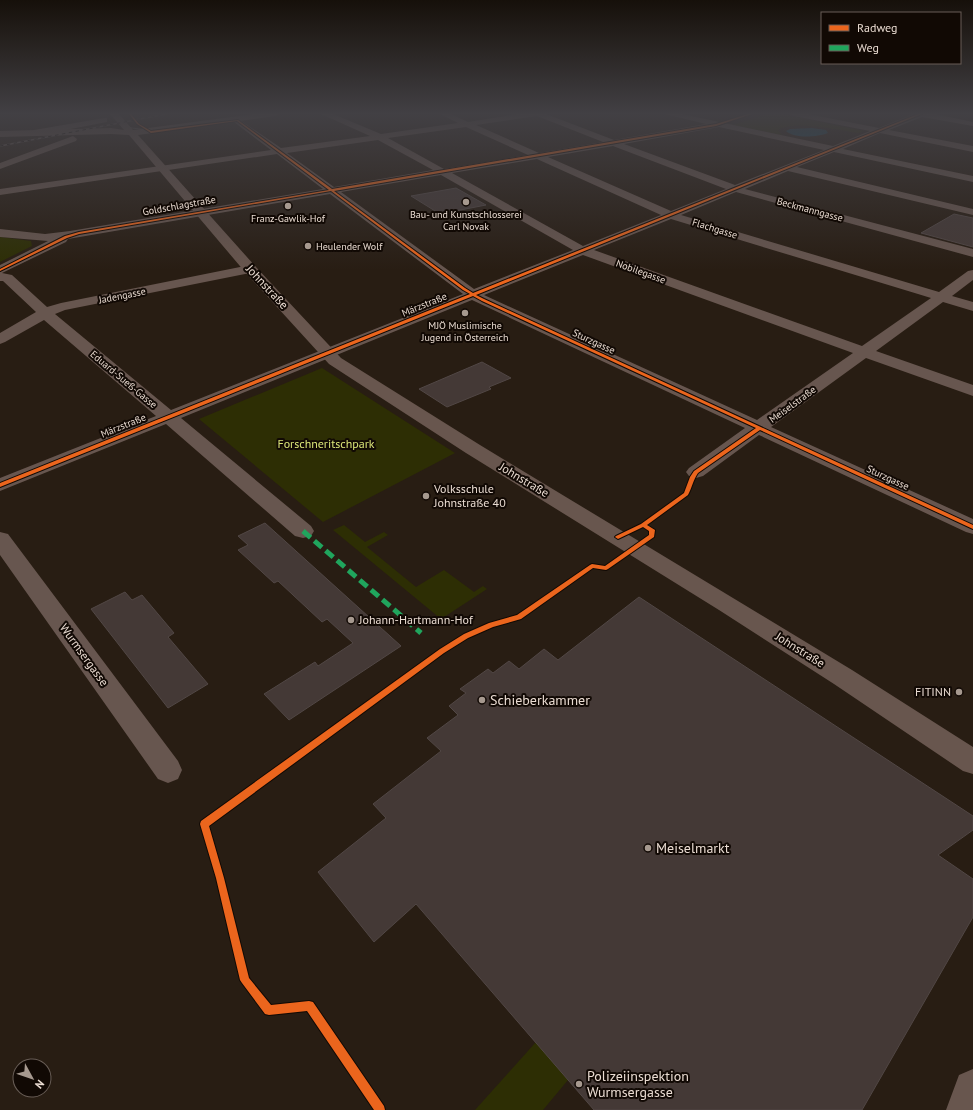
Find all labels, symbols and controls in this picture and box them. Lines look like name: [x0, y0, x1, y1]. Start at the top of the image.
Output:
legend: [821, 12, 961, 64]
text: Radweg: [857, 20, 898, 35]
text: Weg: [857, 40, 879, 55]
street label: Goldschlagstraße: [141, 193, 217, 218]
street label: Beckmanngasse: [775, 194, 844, 225]
marker: Bau- und Kunstschlosserei Carl Novak: [461, 197, 471, 207]
marker: Franz-Gawlik-Hof: [283, 201, 293, 211]
place label: Bau- und Kunstschlosserei Carl Novak: [410, 208, 522, 233]
place label: Franz-Gawlik-Hof: [251, 212, 326, 225]
street label: Flachgasse: [691, 215, 739, 242]
place label: Heulender Wolf: [316, 240, 383, 253]
marker: Heulender Wolf: [303, 241, 313, 251]
street label: Nobilegasse: [614, 256, 667, 286]
street label: Johnstraße: [242, 261, 292, 312]
street label: Jadengasse: [96, 285, 147, 307]
street label: Märzstraße: [400, 290, 449, 319]
marker: MJÖ Muslimische Jugend in Österreich: [460, 308, 470, 318]
place label: MJÖ Muslimische Jugend in Österreich: [420, 319, 509, 344]
street label: Sturzgasse: [570, 326, 617, 357]
street label: Eduard-Sueß-Gasse: [88, 348, 160, 411]
street label: Meiselstraße: [766, 383, 818, 426]
street label: Märzstraße: [99, 411, 148, 440]
park label: Forschneritschpark: [277, 436, 375, 451]
street label: Johnstraße: [496, 458, 552, 500]
street label: Sturzgasse: [864, 462, 911, 493]
place label: Volksschule Johnstraße 40: [433, 481, 506, 510]
marker: Volksschule Johnstraße 40: [421, 491, 431, 501]
place label: Johann-Hartmann-Hof: [358, 612, 474, 627]
marker: Johann-Hartmann-Hof: [346, 615, 356, 625]
street label: Wurmsergasse: [57, 621, 112, 689]
street label: Johnstraße: [772, 628, 828, 671]
place label: FITINN: [915, 684, 951, 699]
marker: FITINN: [954, 687, 964, 697]
place label: Schieberkammer: [490, 691, 590, 709]
marker: Schieberkammer: [477, 695, 487, 705]
place label: Meiselmarkt: [656, 839, 730, 857]
marker: Meiselmarkt: [643, 843, 653, 853]
north arrow: [12, 1058, 52, 1098]
place label: Polizeiinspektion Wurmsergasse: [587, 1067, 689, 1101]
text: N: [32, 1077, 47, 1092]
marker: Polizeiinspektion Wurmsergasse: [574, 1079, 584, 1089]

